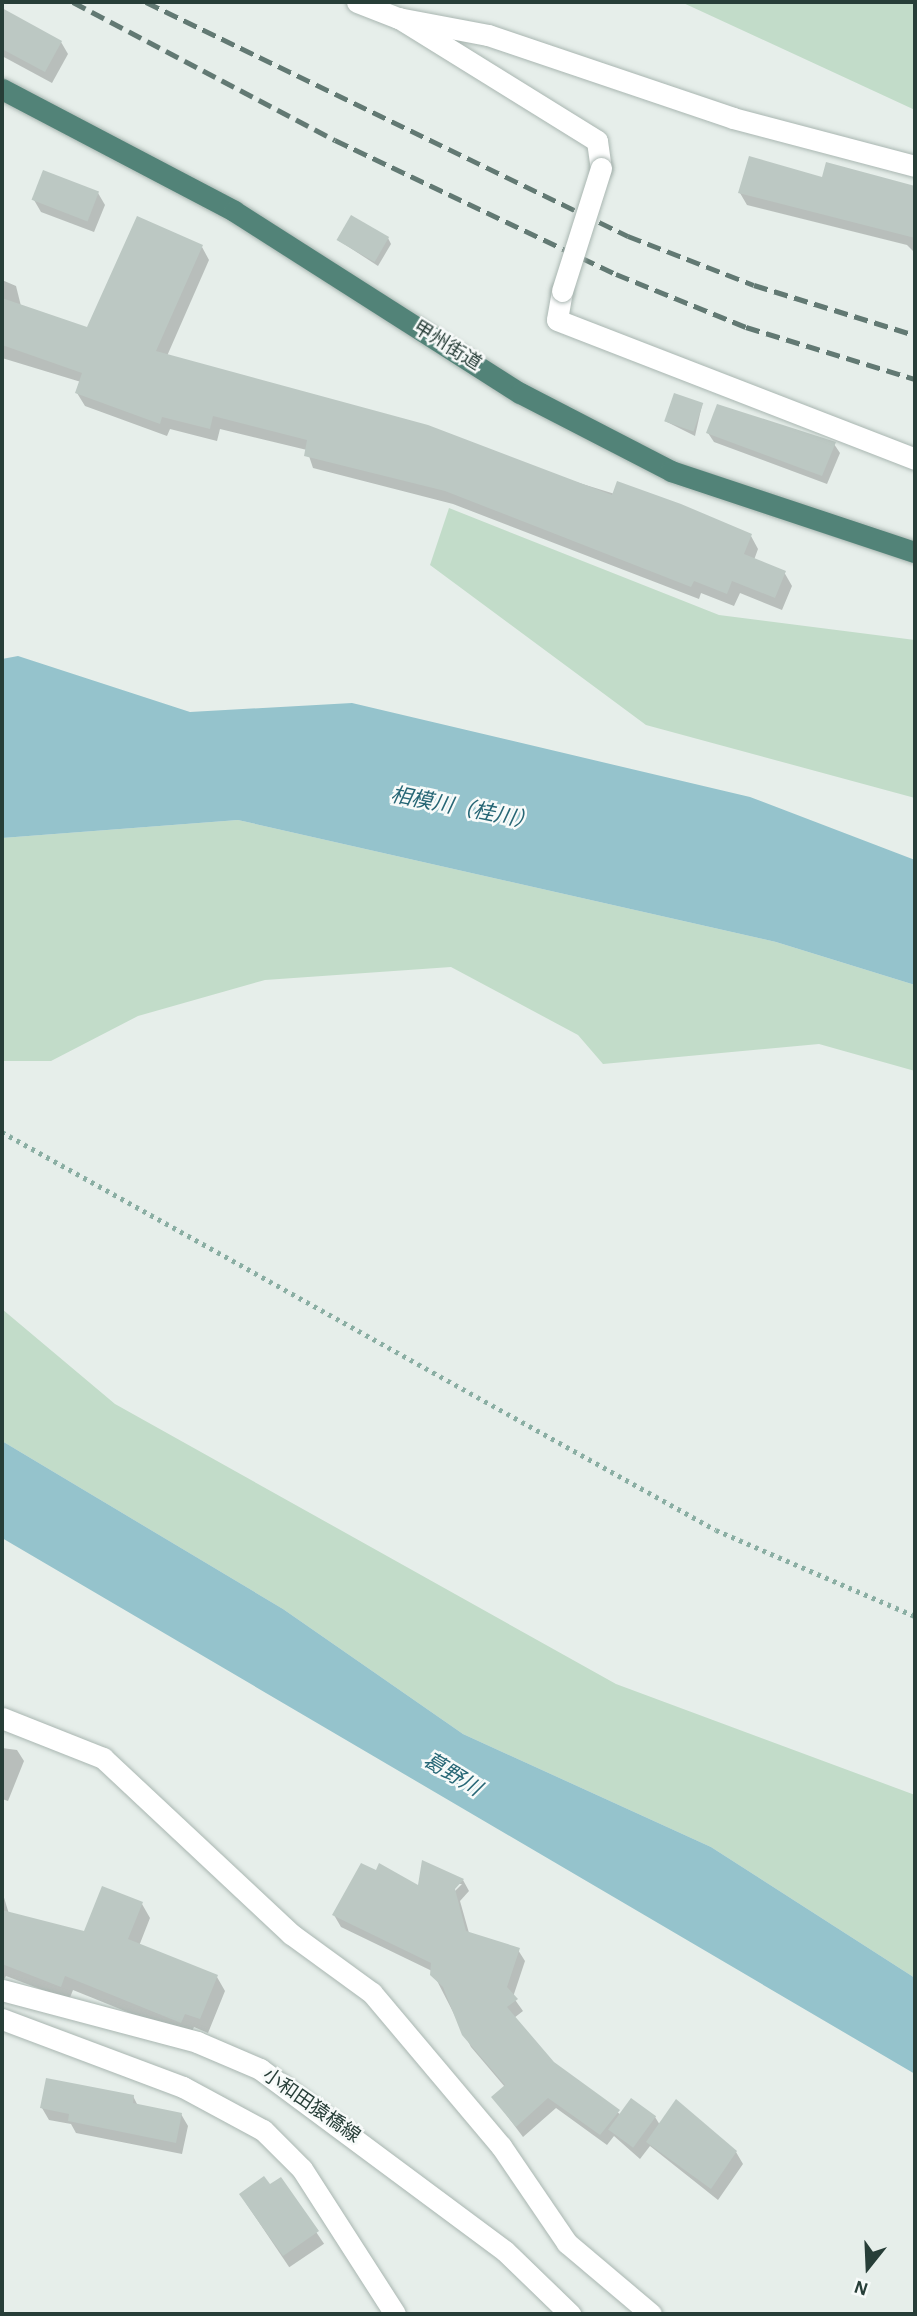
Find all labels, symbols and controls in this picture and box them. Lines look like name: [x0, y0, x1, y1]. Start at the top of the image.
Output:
street label: 甲州街道: [409, 316, 485, 376]
water label: 相模川（桂川）: [388, 783, 538, 835]
water label: 葛野川: [419, 1748, 485, 1802]
street label: 小和田猿橋線: [258, 2064, 364, 2148]
north arrow: [833, 2232, 903, 2302]
text: N: [852, 2276, 871, 2299]

